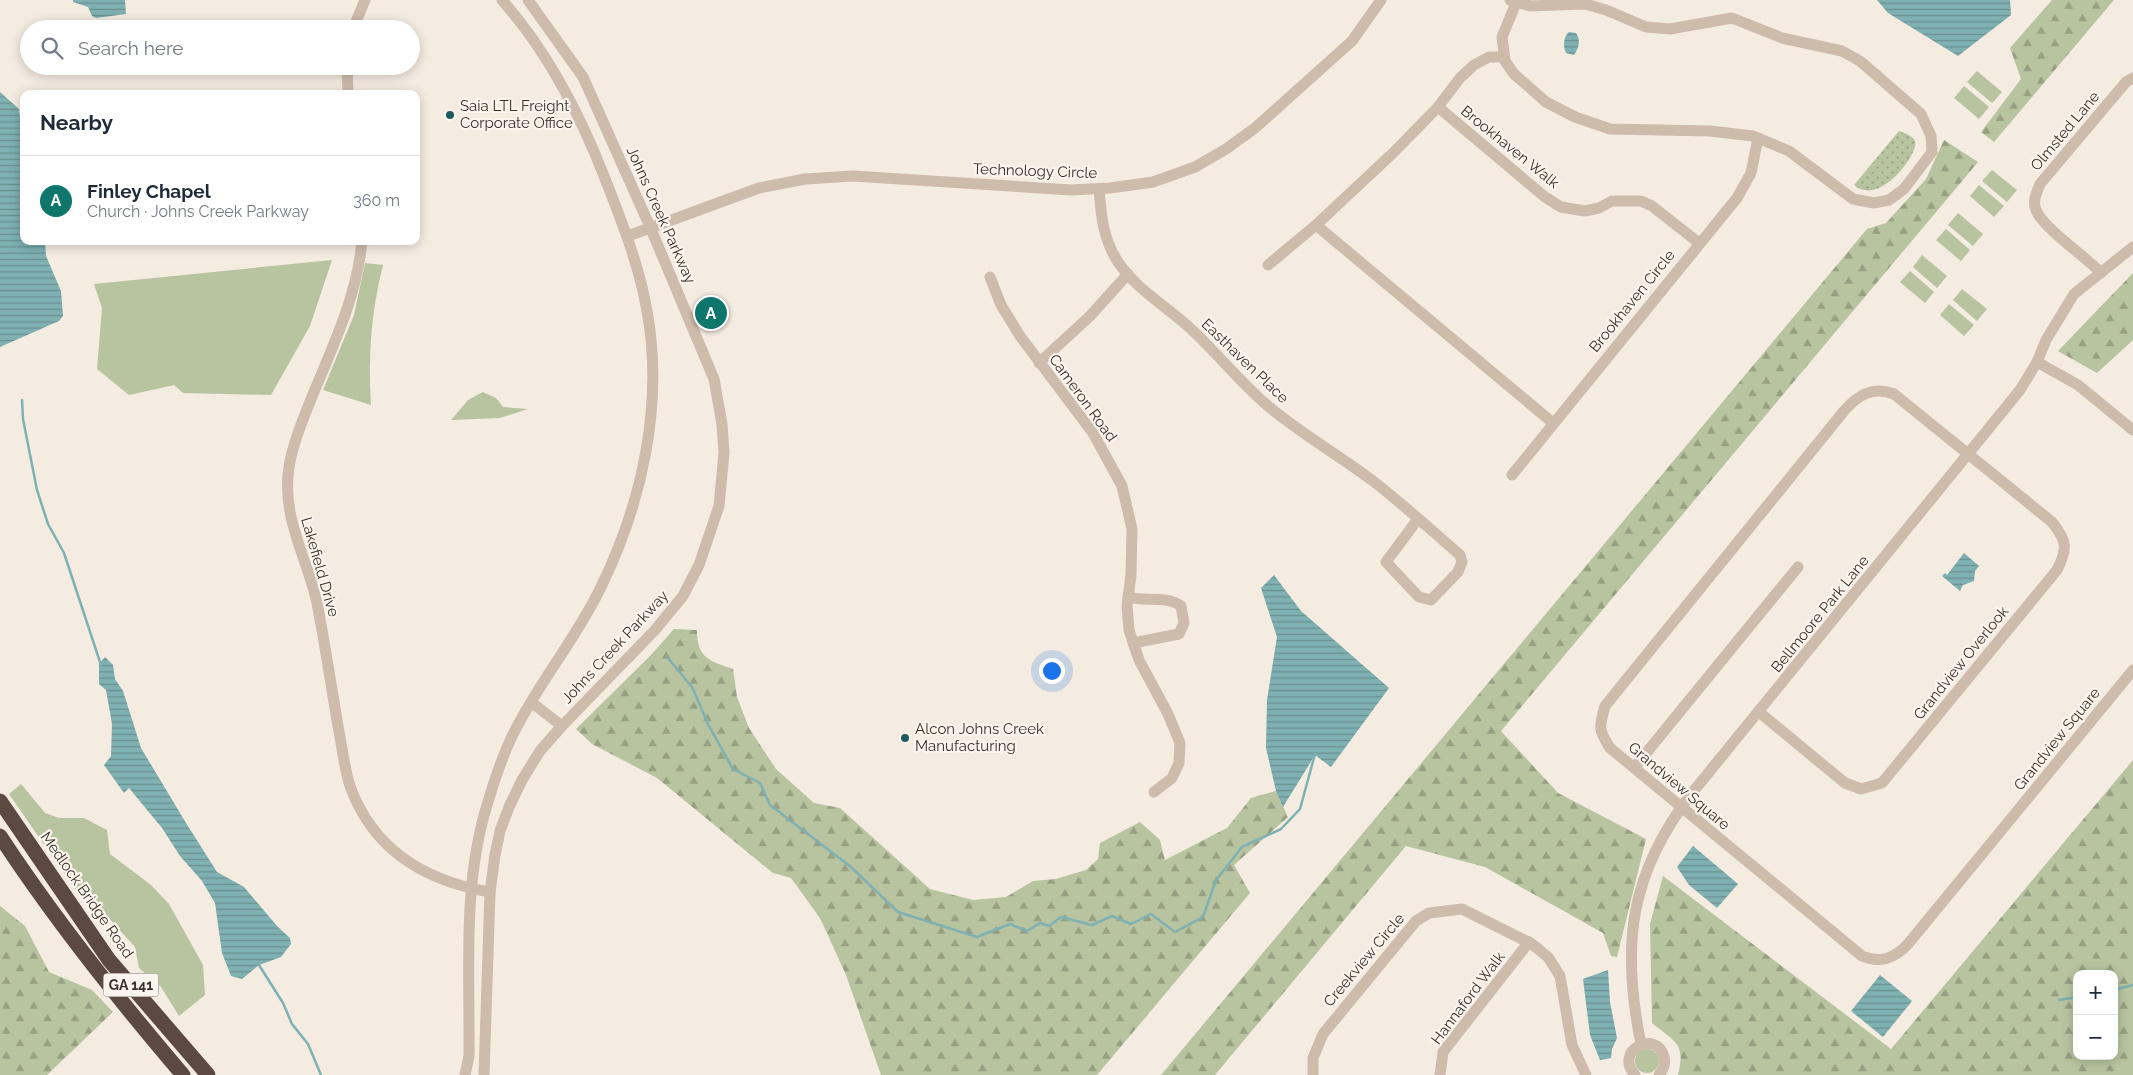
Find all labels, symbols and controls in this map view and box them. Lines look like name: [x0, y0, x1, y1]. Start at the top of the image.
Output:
search box: [20, 20, 420, 75]
icon: search: [38, 34, 66, 62]
text: Search here: [78, 37, 184, 59]
street label: Olmsted Lane: [2027, 88, 2103, 174]
place label: Saia LTL Freight Corporate Office: [460, 97, 573, 132]
street label: Brookhaven Walk: [1457, 102, 1563, 192]
marker: Saia LTL Freight Corporate Office: [444, 109, 456, 121]
text: Nearby: [40, 110, 113, 135]
street label: Johns Creek Parkway: [623, 144, 699, 286]
street label: Technology Circle: [972, 160, 1098, 182]
text: Finley Chapel: [87, 180, 211, 202]
text: A: [51, 191, 61, 210]
text: 360 m: [353, 191, 400, 210]
text: Church · Johns Creek Parkway: [87, 202, 309, 221]
street label: Brookhaven Circle: [1585, 246, 1679, 356]
pin: A: [695, 294, 727, 332]
street label: Easthaven Place: [1198, 315, 1292, 407]
street label: Cameron Road: [1045, 351, 1121, 445]
street label: Lakefield Drive: [297, 515, 343, 619]
street label: Bellmoore Park Lane: [1767, 552, 1873, 676]
street label: Johns Creek Parkway: [558, 587, 672, 707]
street label: Grandview Overlook: [1910, 603, 2012, 723]
your location: [1039, 658, 1065, 684]
street label: Grandview Square: [2010, 684, 2104, 794]
place label: Alcon Johns Creek Manufacturing: [915, 720, 1044, 755]
marker: Alcon Johns Creek Manufacturing: [899, 732, 911, 744]
street label: Grandview Square: [1625, 738, 1734, 834]
street label: Medlock Bridge Road: [37, 828, 137, 962]
street label: Creekview Circle: [1320, 910, 1408, 1010]
street label: Hannaford Walk: [1427, 948, 1509, 1048]
map controls: [2073, 970, 2118, 1060]
button: +: [2073, 970, 2118, 1015]
road number: GA 141: [104, 974, 158, 996]
button: −: [2073, 1015, 2118, 1060]

